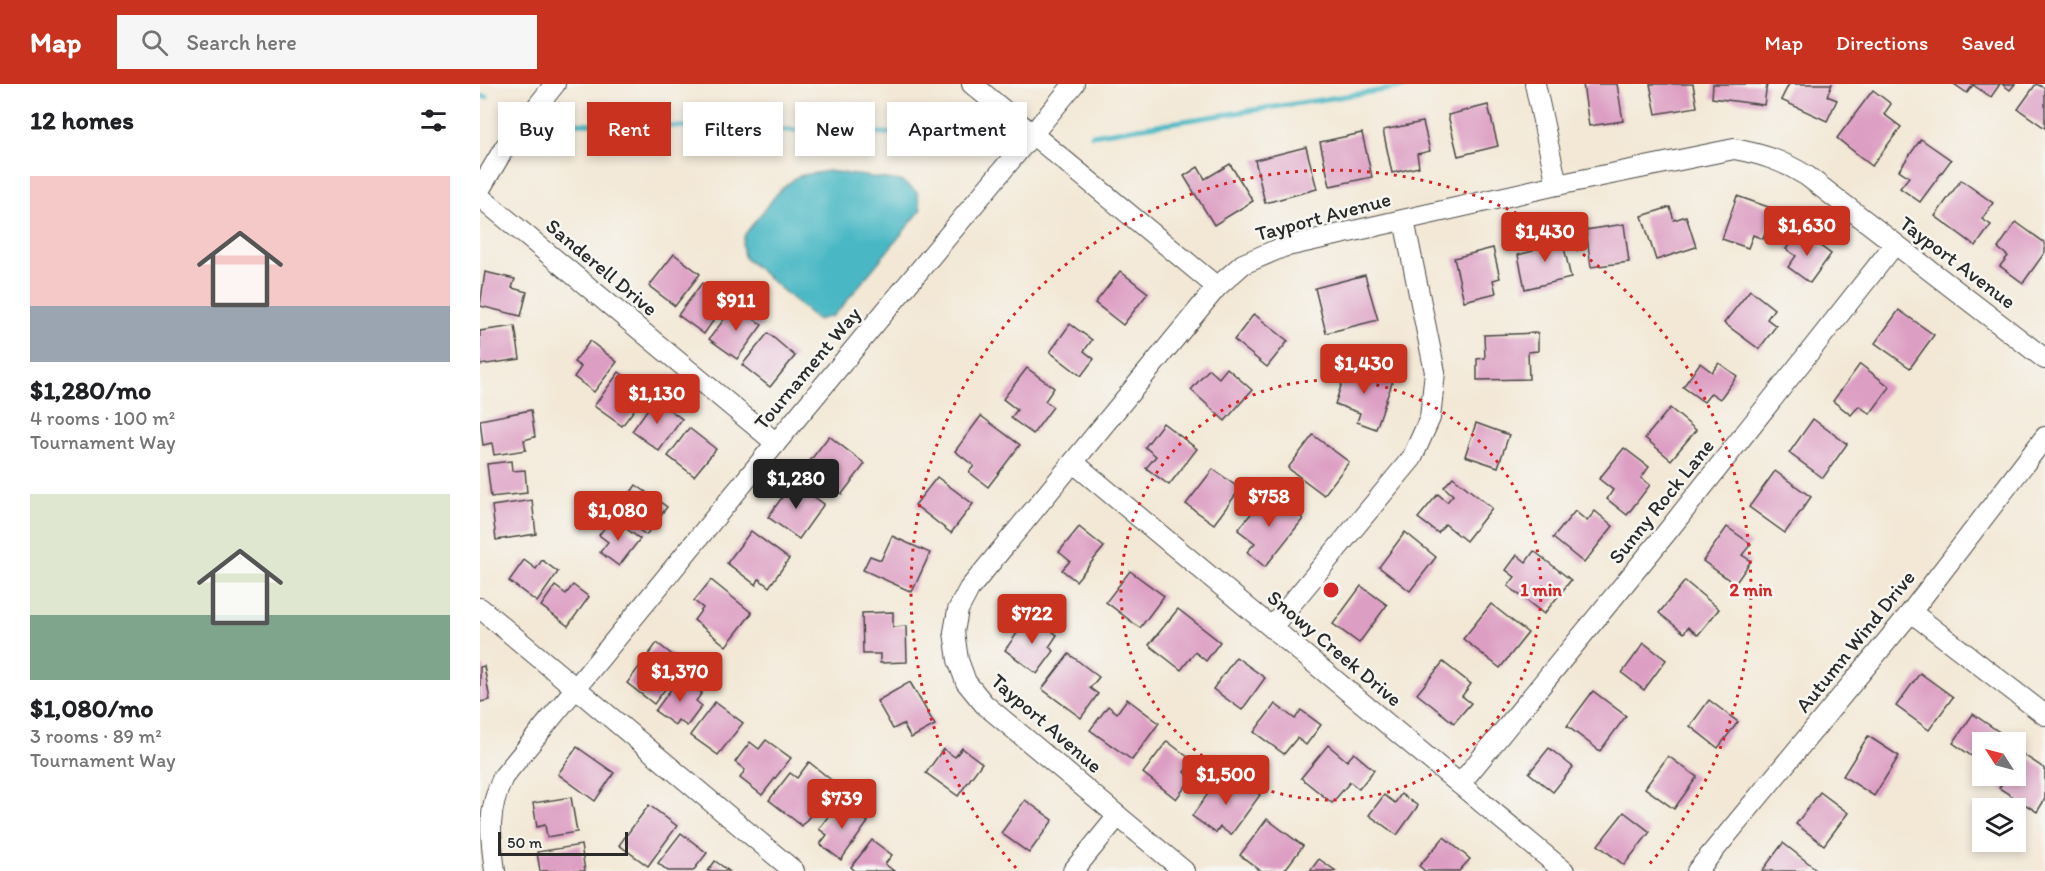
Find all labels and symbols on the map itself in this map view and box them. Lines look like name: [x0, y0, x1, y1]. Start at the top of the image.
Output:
street label: Tayport Avenue: [1253, 186, 1393, 246]
pin: $1,630: [1758, 206, 1856, 257]
street label: Tayport Avenue: [1895, 210, 2021, 314]
pin: $1,430: [1496, 212, 1594, 263]
street label: Sanderell Drive: [541, 213, 663, 321]
pin: $911: [700, 281, 772, 332]
street label: Tournament Way: [748, 301, 866, 435]
pin: $1,430: [1315, 344, 1413, 395]
pin: $1,130: [608, 374, 706, 425]
street label: Sunny Rock Lane: [1603, 433, 1719, 569]
pin: $1,280: [747, 459, 845, 510]
pin: $758: [1233, 477, 1305, 528]
pin: $1,080: [569, 491, 667, 542]
street label: Autumn Wind Drive: [1790, 565, 1920, 717]
text: 1 min: [1520, 579, 1562, 601]
text: 2 min: [1730, 579, 1773, 601]
centre of rings: [1321, 580, 1341, 600]
street label: Snowy Creek Drive: [1263, 584, 1407, 712]
pin: $722: [996, 594, 1068, 645]
pin: $1,370: [631, 652, 729, 703]
street label: Tayport Avenue: [986, 668, 1108, 778]
north arrow: [1972, 732, 2026, 786]
pin: $1,500: [1177, 755, 1275, 806]
pin: $739: [806, 779, 878, 830]
scale bar: [498, 829, 628, 856]

